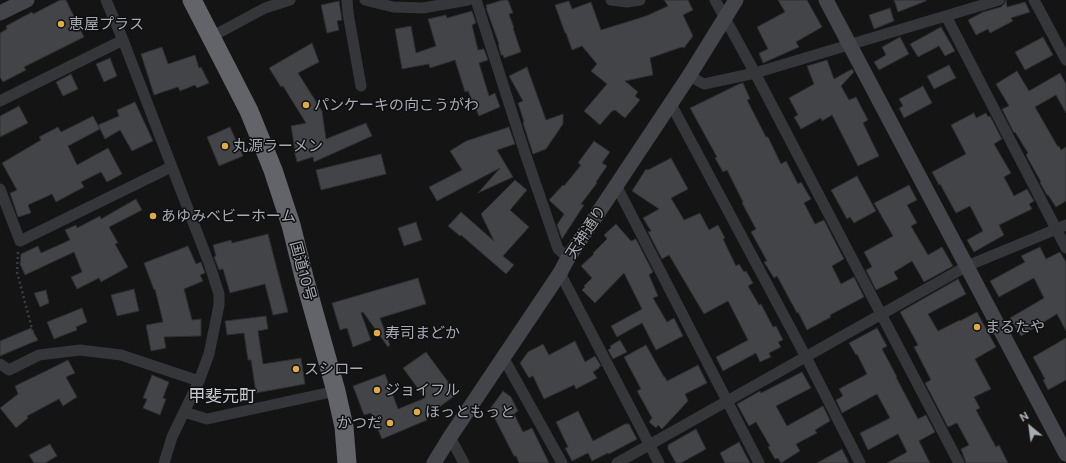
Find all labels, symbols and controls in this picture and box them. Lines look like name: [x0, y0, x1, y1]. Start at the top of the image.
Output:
place label: 恵屋プラス: [69, 15, 144, 33]
marker: 恵屋プラス: [56, 19, 66, 29]
place label: パンケーキの向こうがわ: [314, 96, 479, 114]
marker: パンケーキの向こうがわ: [301, 100, 311, 110]
place label: 丸源ラーメン: [233, 137, 323, 155]
marker: 丸源ラーメン: [220, 141, 230, 151]
street label: 天神通り: [562, 202, 610, 262]
place label: あゆみベビーホーム: [161, 207, 296, 225]
marker: あゆみベビーホーム: [148, 211, 158, 221]
street label: 国道10号: [286, 239, 320, 303]
place label: まるたや: [985, 318, 1045, 336]
marker: まるたや: [972, 322, 982, 332]
place label: 寿司まどか: [385, 324, 460, 342]
marker: 寿司まどか: [372, 328, 382, 338]
place label: スシロー: [304, 360, 364, 378]
marker: スシロー: [291, 364, 301, 374]
place label: ジョイフル: [385, 381, 460, 399]
marker: ジョイフル: [372, 385, 382, 395]
district label: 甲斐元町: [188, 386, 256, 406]
place label: ほっともっと: [425, 403, 515, 421]
marker: ほっともっと: [412, 407, 422, 417]
north arrow: [1010, 407, 1050, 447]
text: N: [1017, 408, 1031, 424]
place label: かつだ: [337, 414, 382, 432]
marker: かつだ: [385, 418, 395, 428]

